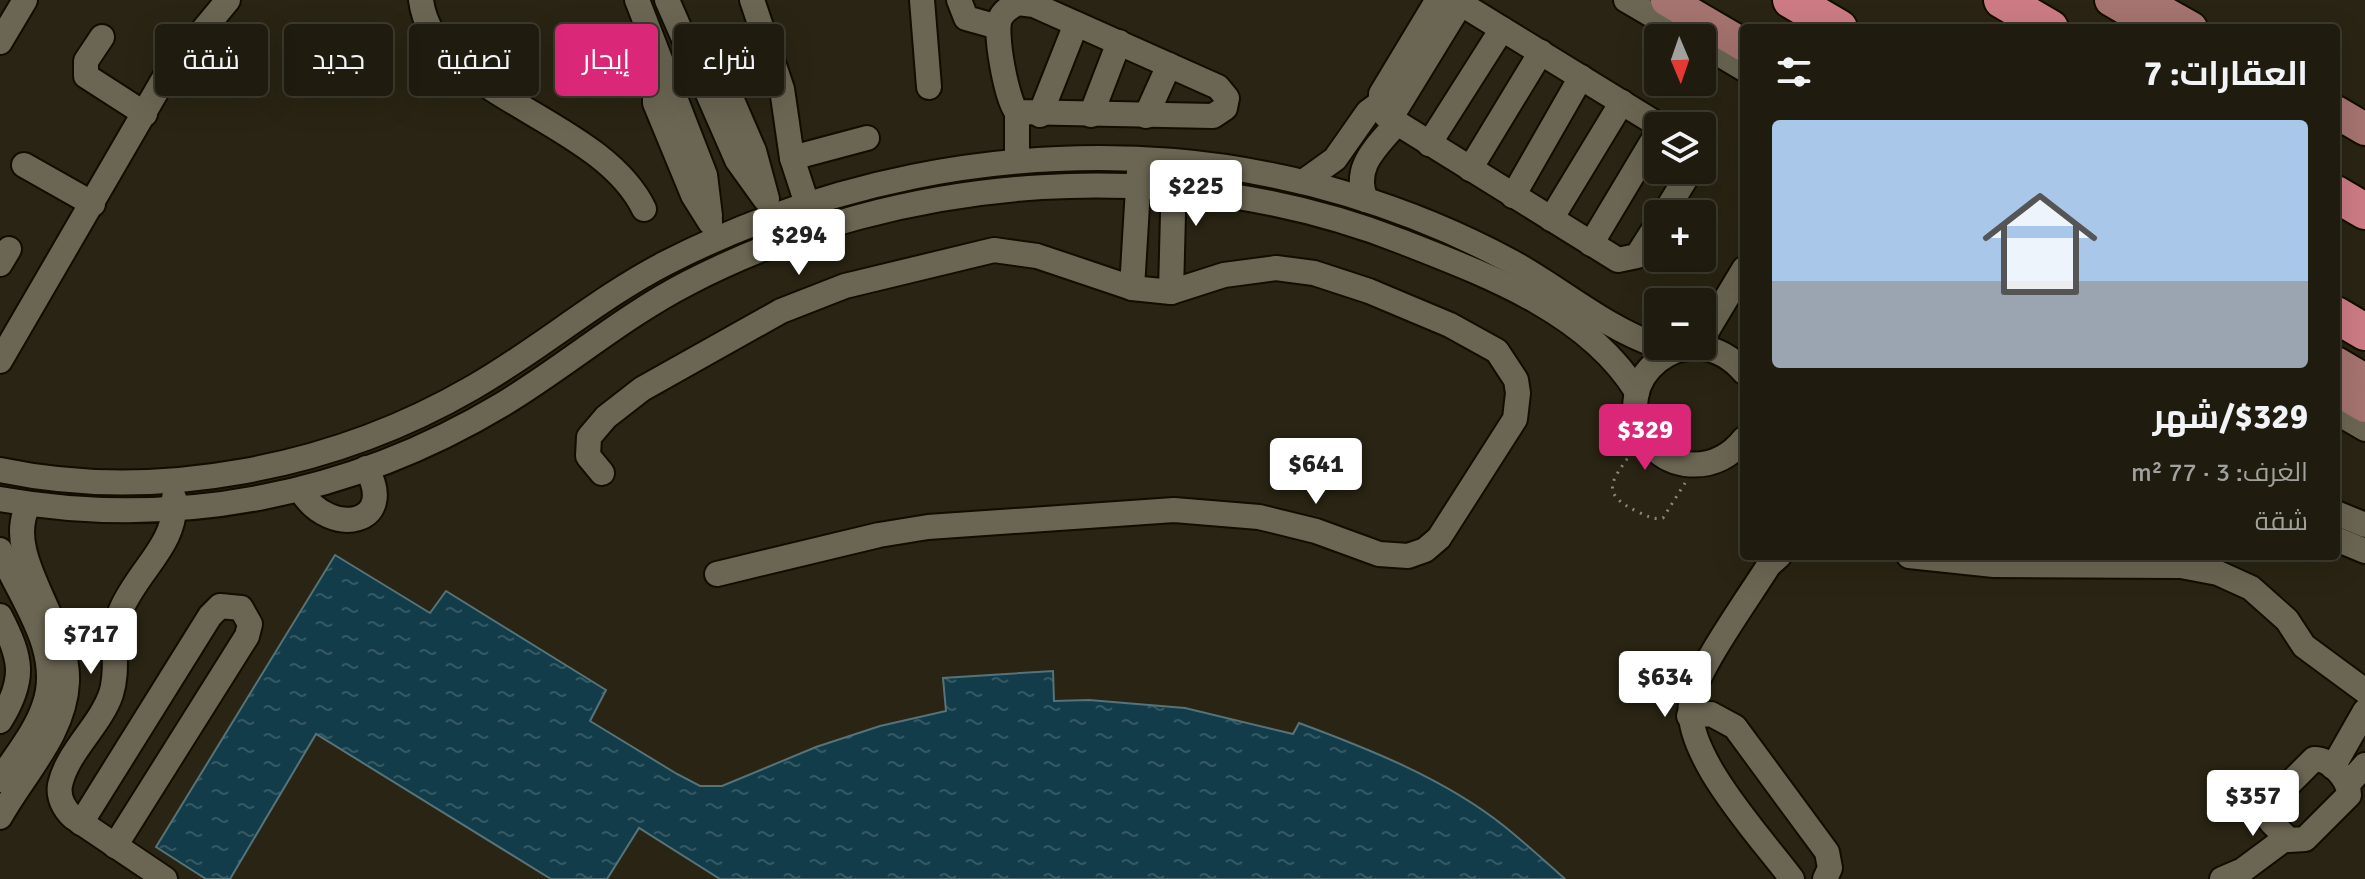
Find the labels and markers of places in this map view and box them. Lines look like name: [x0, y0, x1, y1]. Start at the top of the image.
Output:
pin: $225: [1149, 160, 1243, 228]
pin: $294: [752, 209, 846, 277]
pin: $329: [1598, 404, 1692, 472]
pin: $641: [1269, 438, 1363, 506]
pin: $717: [44, 608, 138, 676]
pin: $634: [1618, 651, 1712, 719]
pin: $357: [2206, 770, 2300, 838]

